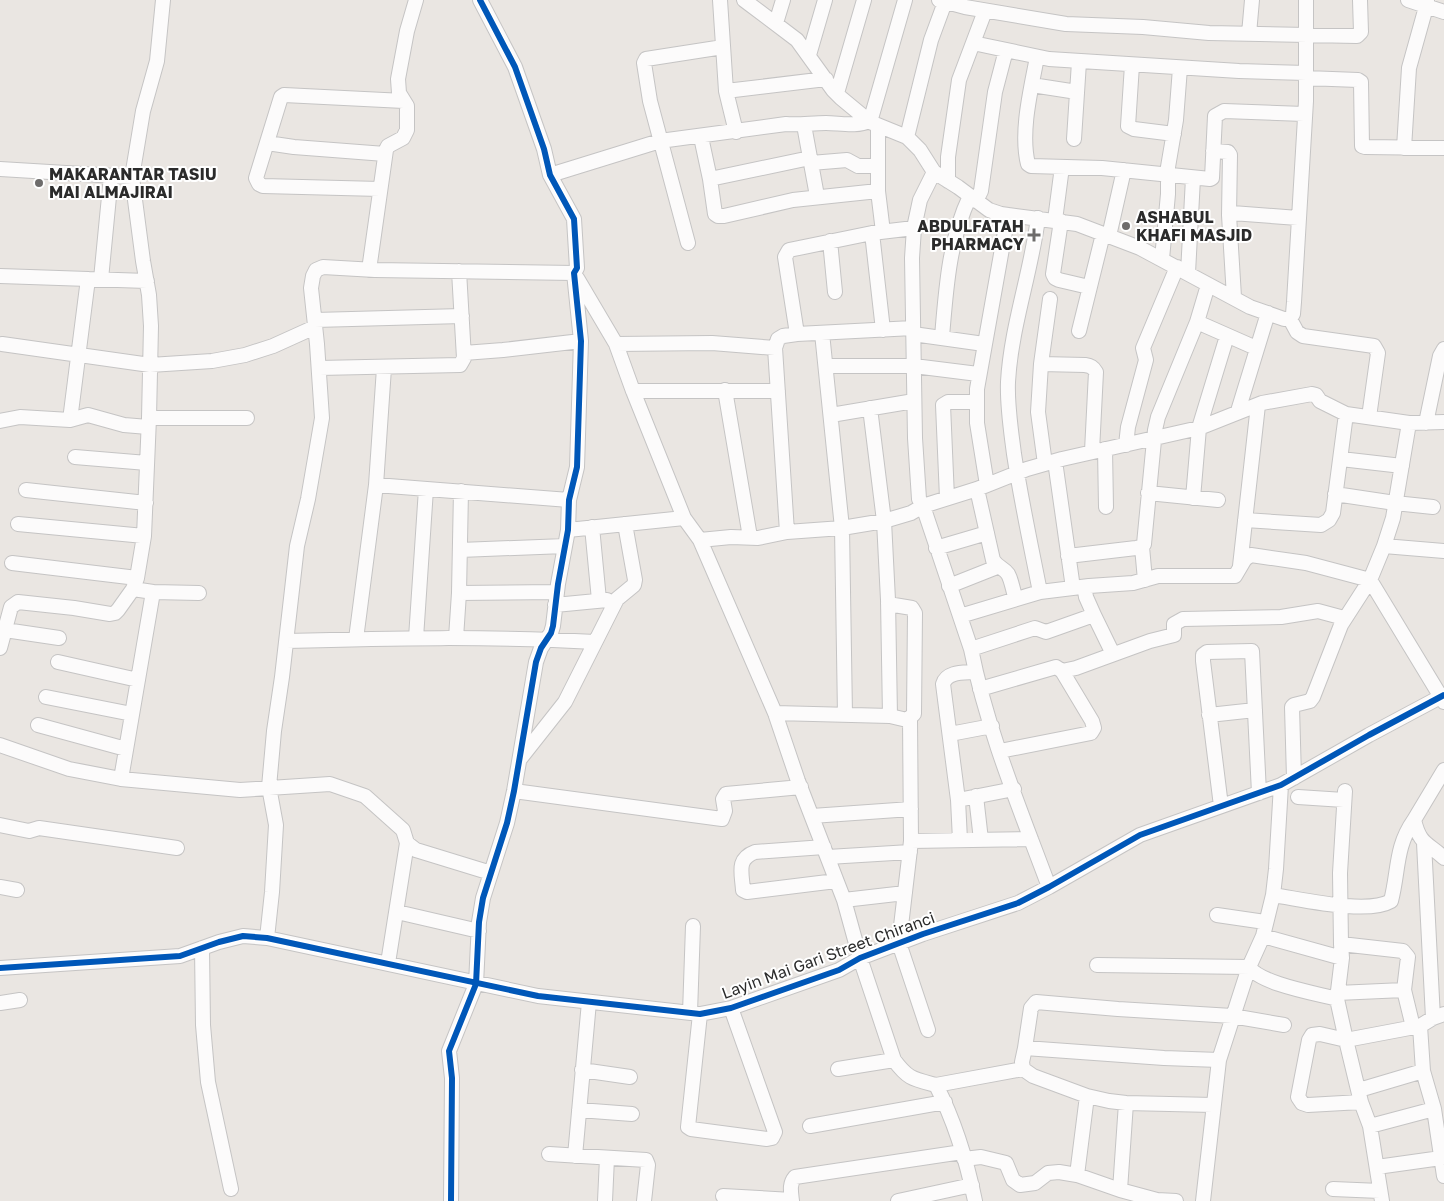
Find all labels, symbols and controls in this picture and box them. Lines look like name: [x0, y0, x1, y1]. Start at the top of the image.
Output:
place label: MAKARANTAR TASIU MAI ALMAJIRAI: [49, 164, 217, 202]
marker: MAKARANTAR TASIU MAI ALMAJIRAI: [33, 177, 45, 189]
place label: ASHABUL KHAFI MASJID: [1136, 207, 1252, 245]
place label: ABDULFATAH PHARMACY: [917, 216, 1025, 254]
marker: ASHABUL KHAFI MASJID: [1120, 220, 1132, 232]
marker: ABDULFATAH PHARMACY: [1028, 229, 1040, 241]
street label: Layin Mai Gari Street Chiranci: [719, 907, 937, 1003]

